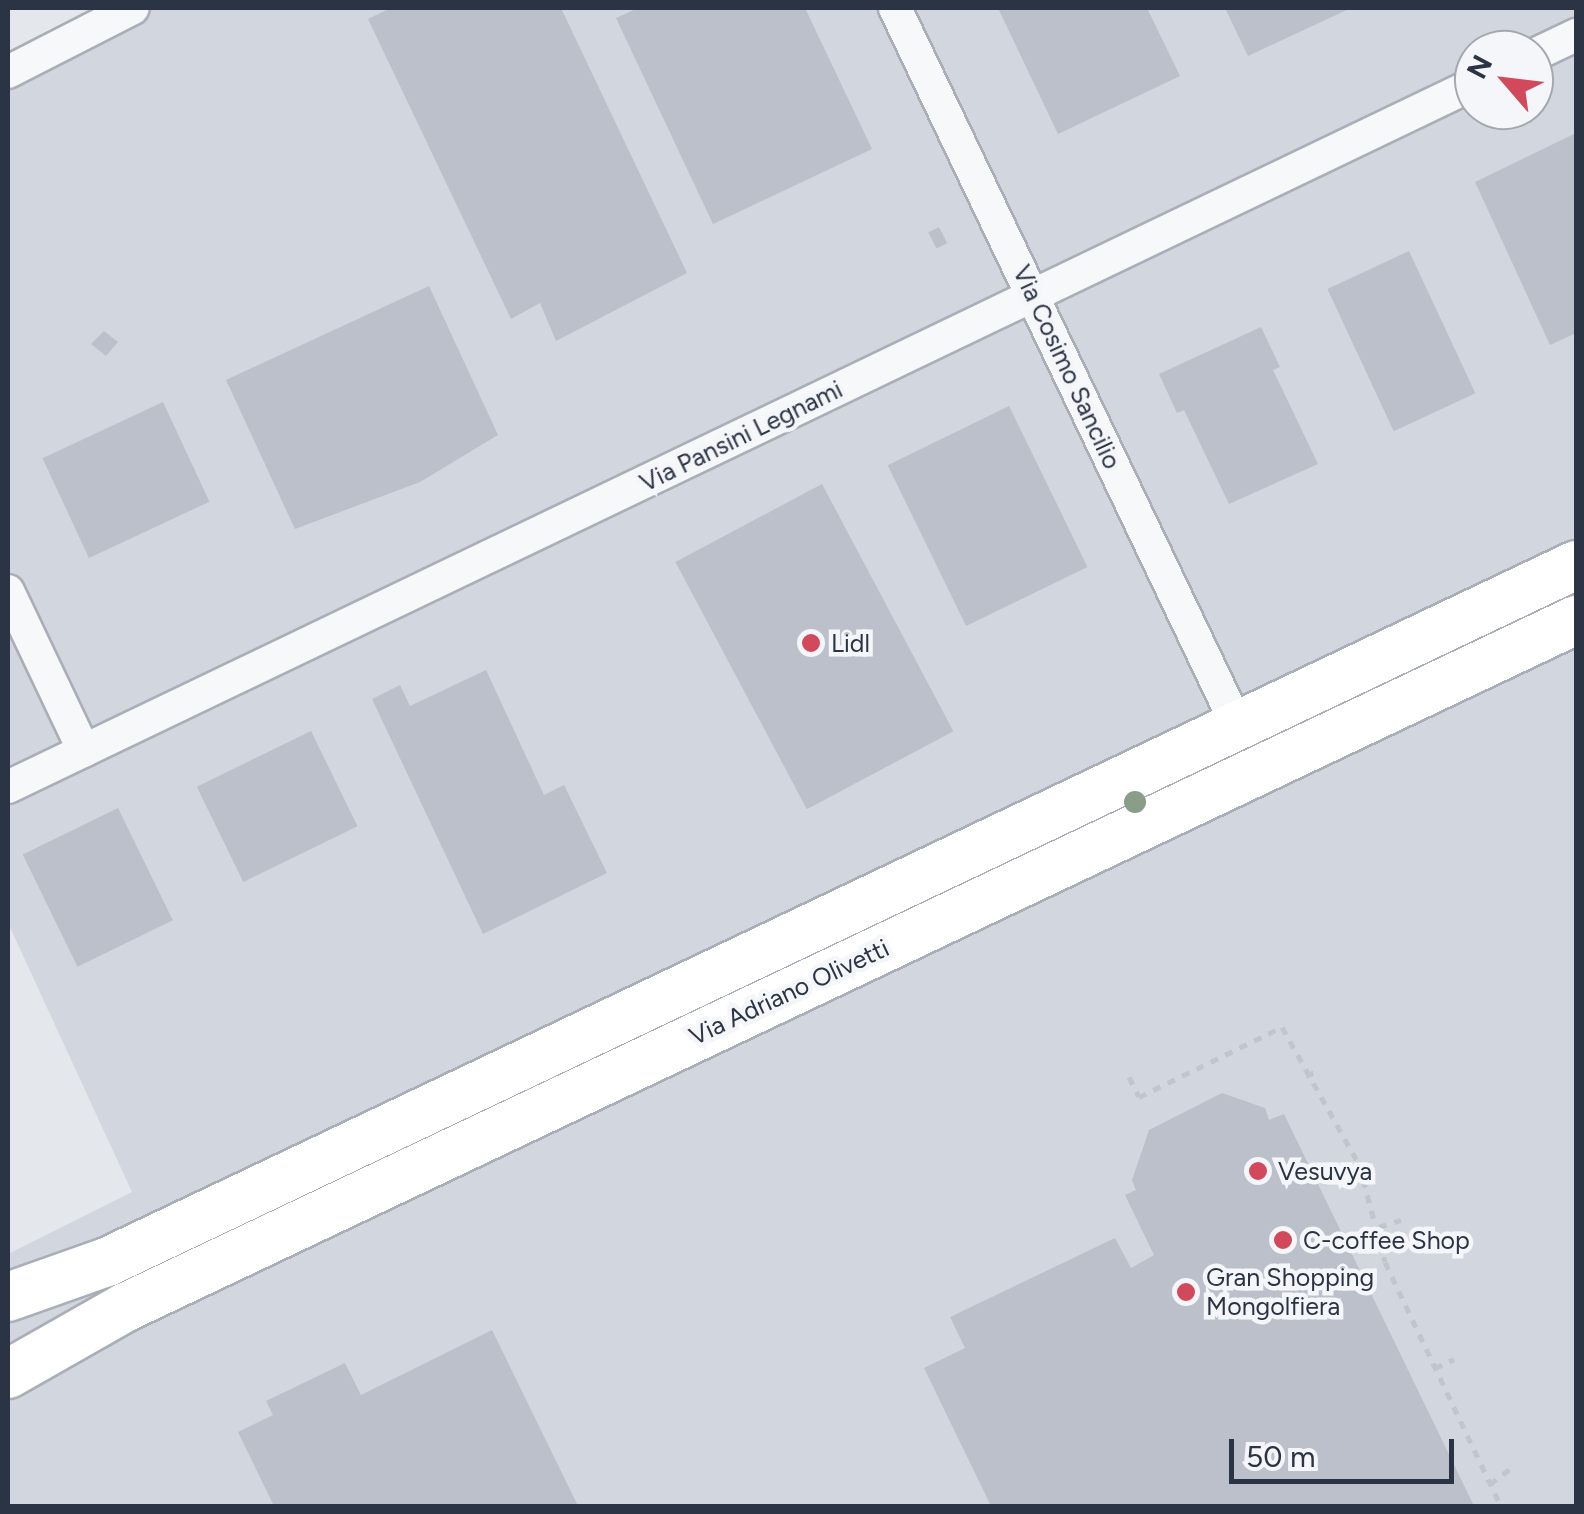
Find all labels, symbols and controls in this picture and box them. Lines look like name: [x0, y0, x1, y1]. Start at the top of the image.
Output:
north arrow: [1454, 30, 1554, 130]
text: N: [1459, 49, 1499, 84]
street label: Via Cosimo Sancilio: [1007, 260, 1127, 474]
street label: Via Pansini Legnami: [635, 374, 847, 498]
place label: Lidl: [831, 628, 870, 658]
marker: Lidl: [800, 632, 822, 654]
street label: Via Adriano Olivetti: [684, 933, 894, 1051]
place label: Vesuvya: [1278, 1156, 1372, 1186]
marker: Vesuvya: [1247, 1160, 1269, 1182]
place label: C-coffee Shop: [1303, 1225, 1470, 1255]
marker: C-coffee Shop: [1272, 1229, 1294, 1251]
place label: Gran Shopping Mongolfiera: [1206, 1263, 1374, 1322]
marker: Gran Shopping Mongolfiera: [1175, 1281, 1197, 1303]
scale bar: [1234, 1419, 1459, 1481]
text: 50 m: [1246, 1438, 1315, 1475]

